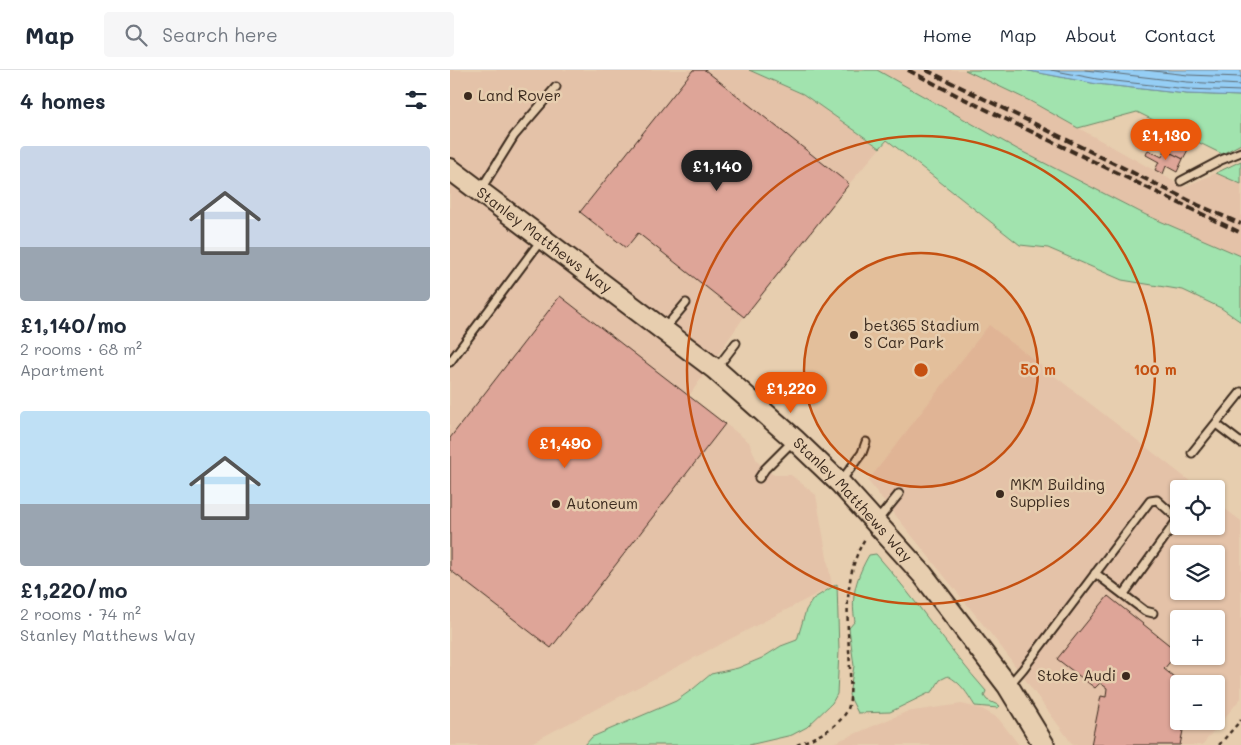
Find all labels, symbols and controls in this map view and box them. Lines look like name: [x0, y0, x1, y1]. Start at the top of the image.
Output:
search box: [104, 12, 454, 57]
text: Map: [25, 19, 74, 50]
icon: search: [122, 21, 150, 49]
text: Search here: [162, 22, 278, 47]
text: Home: [923, 23, 972, 47]
text: Map: [1000, 23, 1036, 47]
text: About: [1064, 23, 1117, 47]
text: Contact: [1145, 23, 1216, 47]
place label: Land Rover: [478, 85, 561, 105]
icon: filters: [402, 86, 430, 114]
text: 4 homes: [20, 87, 106, 114]
marker: Land Rover: [462, 90, 474, 102]
pin: £1,130: [1125, 118, 1207, 161]
text: £1,130: [1142, 124, 1190, 145]
pin: £1,140: [676, 150, 758, 192]
text: £1,140: [692, 155, 742, 176]
icon: home: [180, 178, 270, 268]
street label: Stanley Matthews Way: [473, 182, 617, 297]
text: £1,140/mo: [20, 311, 127, 338]
place label: bet365 Stadium S Car Park: [864, 315, 980, 352]
marker: bet365 Stadium S Car Park: [848, 329, 860, 341]
text: 2 rooms · 68 m²: [20, 338, 142, 359]
text: Apartment: [20, 359, 105, 380]
text: 50 m: [1020, 359, 1056, 379]
text: 100 m: [1133, 359, 1177, 379]
centre of rings: [912, 361, 930, 379]
pin: £1,220: [750, 372, 832, 414]
text: £1,220: [766, 377, 816, 398]
pin: £1,490: [524, 426, 606, 469]
text: £1,490: [539, 432, 591, 453]
street label: Stanley Matthews Way: [789, 432, 917, 566]
icon: home: [180, 443, 270, 533]
place label: MKM Building Supplies: [1010, 474, 1105, 511]
map controls: [1170, 480, 1225, 730]
button: locate: [1170, 480, 1225, 535]
marker: MKM Building Supplies: [994, 488, 1006, 500]
place label: Autoneum: [566, 493, 638, 513]
marker: Autoneum: [550, 498, 562, 510]
button: layers: [1170, 545, 1225, 600]
text: £1,220/mo: [20, 576, 127, 603]
text: 2 rooms · 74 m²: [20, 603, 141, 624]
button: +: [1170, 610, 1225, 665]
text: Stanley Matthews Way: [20, 624, 196, 645]
place label: Stoke Audi: [1037, 665, 1116, 685]
marker: Stoke Audi: [1120, 670, 1132, 682]
button: −: [1170, 675, 1225, 730]

